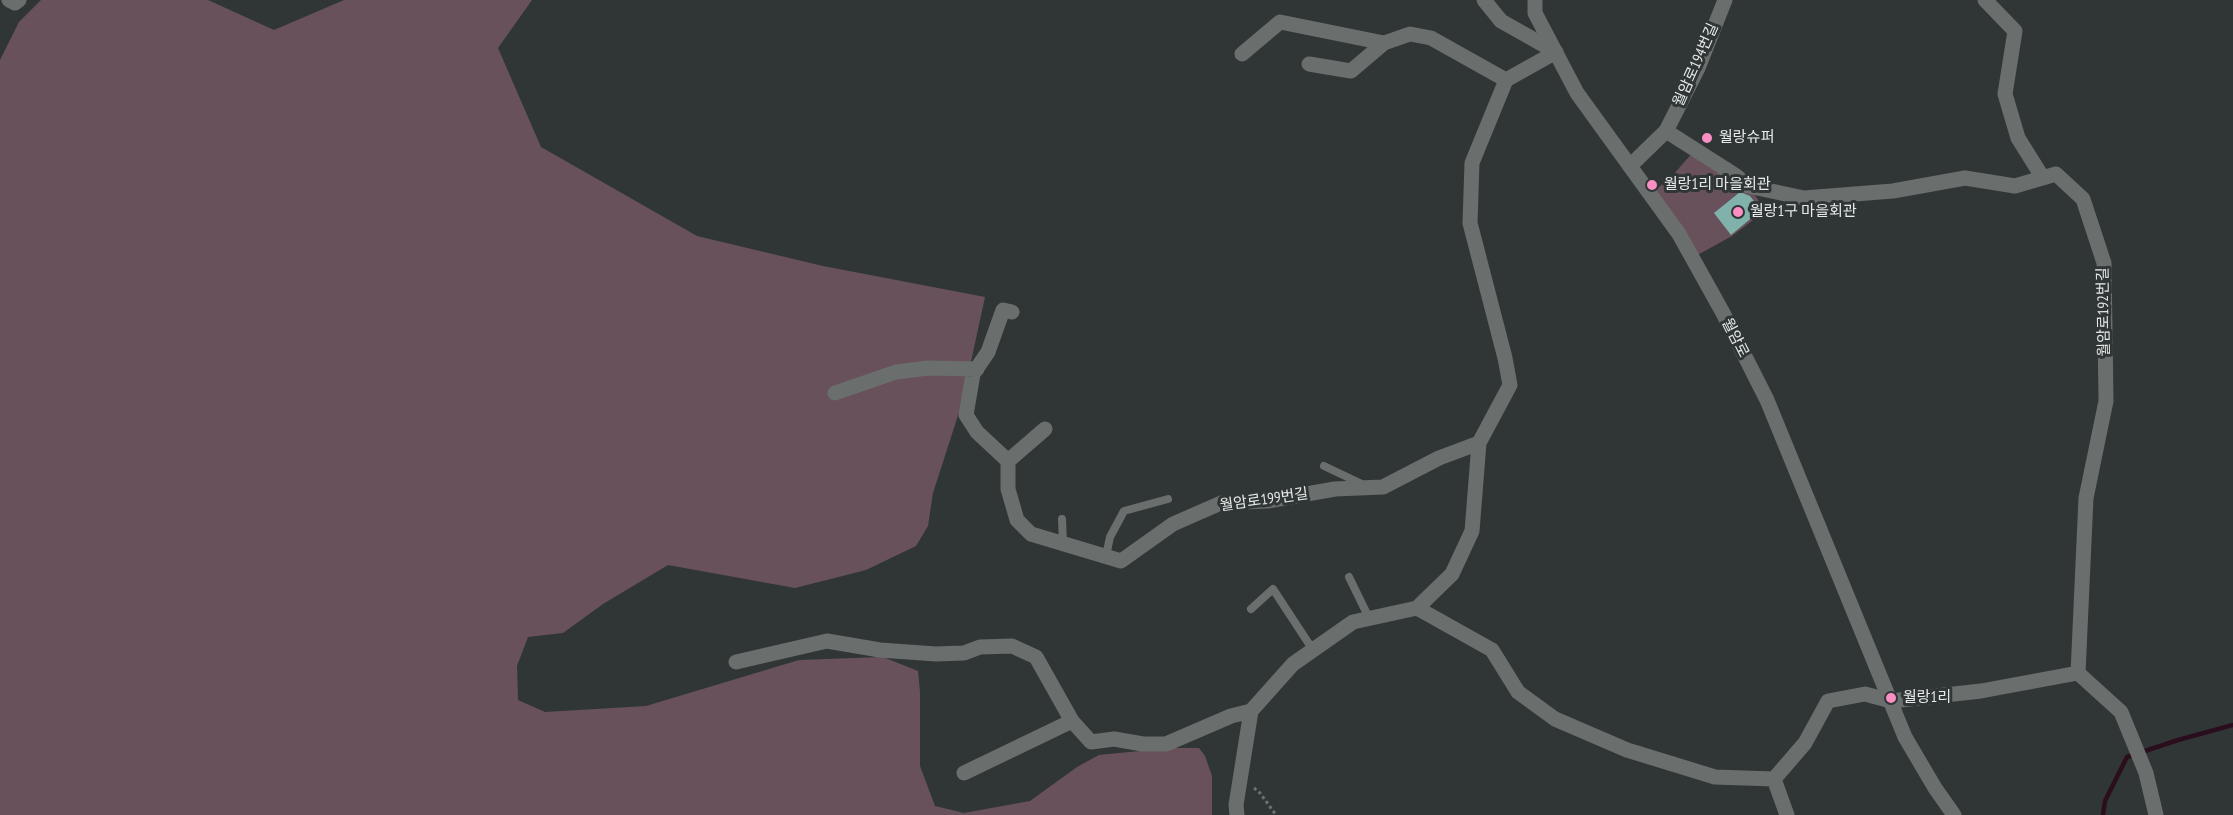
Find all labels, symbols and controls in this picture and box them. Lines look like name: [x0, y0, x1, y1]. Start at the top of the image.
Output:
street label: 월암로194번길: [1670, 21, 1722, 109]
place label: 월랑슈퍼: [1719, 129, 1774, 147]
marker: 월랑슈퍼: [1700, 131, 1714, 145]
place label: 월랑1리 마을회관: [1664, 176, 1771, 194]
marker: 월랑1리 마을회관: [1645, 178, 1659, 192]
place label: 월랑1구 마을회관: [1750, 203, 1857, 221]
marker: 월랑1구 마을회관: [1731, 205, 1745, 219]
street label: 월암로192번길: [2094, 267, 2114, 357]
street label: 월암로: [1718, 315, 1752, 361]
street label: 월암로199번길: [1219, 485, 1309, 515]
place label: 월랑1리: [1903, 689, 1951, 707]
marker: 월랑1리: [1884, 691, 1898, 705]

